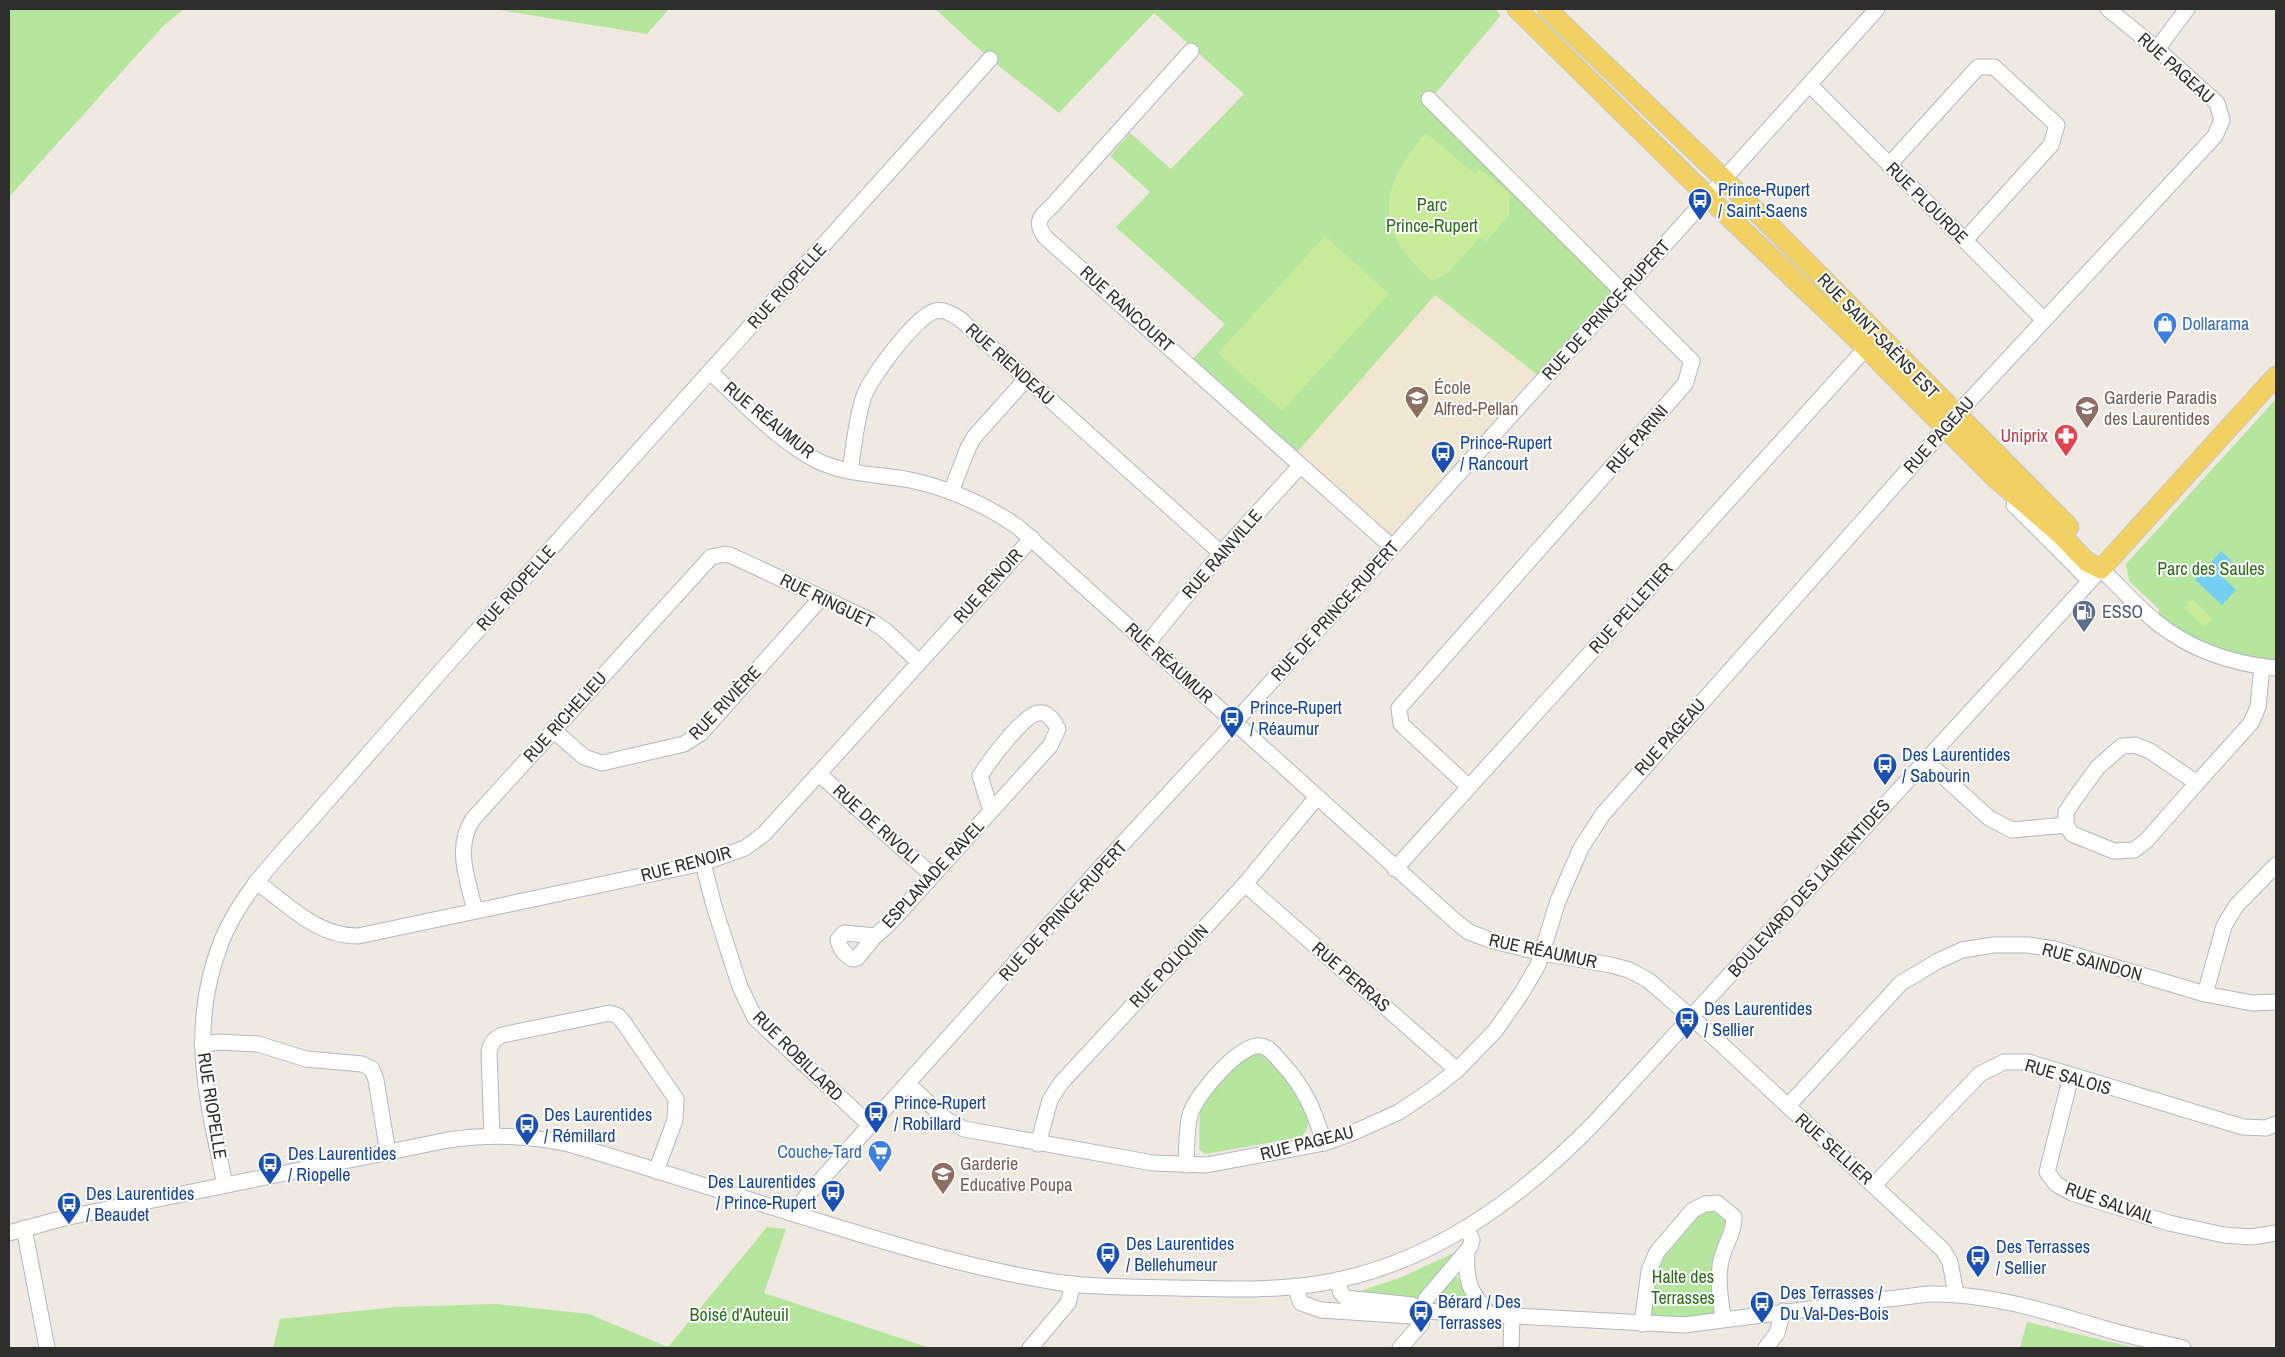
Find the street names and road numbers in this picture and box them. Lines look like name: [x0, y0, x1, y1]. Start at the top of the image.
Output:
street label: RUE PAGEAU: [2132, 26, 2220, 109]
street label: RUE PLOURDE: [1881, 156, 1974, 249]
street label: RUE DE PRINCE-RUPERT: [1536, 234, 1675, 385]
street label: RUE RIOPELLE: [741, 237, 832, 334]
street label: RUE RANCOURT: [1075, 260, 1180, 358]
street label: RUE SAINT-SAËNS EST: [1812, 267, 1945, 404]
street label: RUE RIENDEAU: [961, 317, 1060, 410]
street label: RUE RÉAUMUR: [719, 375, 820, 464]
street label: RUE PAGEAU: [1897, 391, 1980, 479]
street label: RUE PARINI: [1600, 399, 1673, 478]
street label: RUE RAINVILLE: [1176, 504, 1267, 604]
street label: RUE DE PRINCE-RUPERT: [1265, 535, 1404, 686]
street label: RUE RIOPELLE: [470, 539, 561, 636]
street label: RUE RENOIR: [947, 543, 1028, 628]
street label: RUE PELLETIER: [1583, 556, 1679, 659]
street label: RUE RINGUET: [776, 567, 878, 634]
street label: RUE RÉAUMUR: [1120, 617, 1219, 709]
street label: RUE RIVIÈRE: [683, 660, 766, 745]
street label: RUE RICHELIEU: [517, 666, 612, 767]
street label: RUE PAGEAU: [1628, 693, 1711, 781]
street label: RUE DE RIVOLI: [828, 778, 925, 869]
street label: BOULEVARD DES LAURENTIDES: [1722, 793, 1896, 982]
street label: ESPLANADE RAVEL: [876, 814, 990, 933]
street label: RUE DE PRINCE-RUPERT: [993, 835, 1132, 986]
street label: RUE RENOIR: [638, 839, 734, 888]
street label: RUE POLIQUIN: [1123, 918, 1214, 1013]
street label: RUE RÉAUMUR: [1487, 927, 1600, 974]
street label: RUE PERRAS: [1307, 936, 1396, 1018]
street label: RUE SAINDON: [2039, 936, 2145, 987]
street label: RUE ROBILLARD: [747, 1005, 849, 1107]
street label: RUE RIOPELLE: [192, 1051, 233, 1161]
street label: RUE SALOIS: [2022, 1052, 2114, 1101]
street label: RUE SELLIER: [1790, 1107, 1879, 1190]
street label: RUE PAGEAU: [1257, 1119, 1356, 1166]
street label: RUE SALVAIL: [2062, 1176, 2158, 1229]

